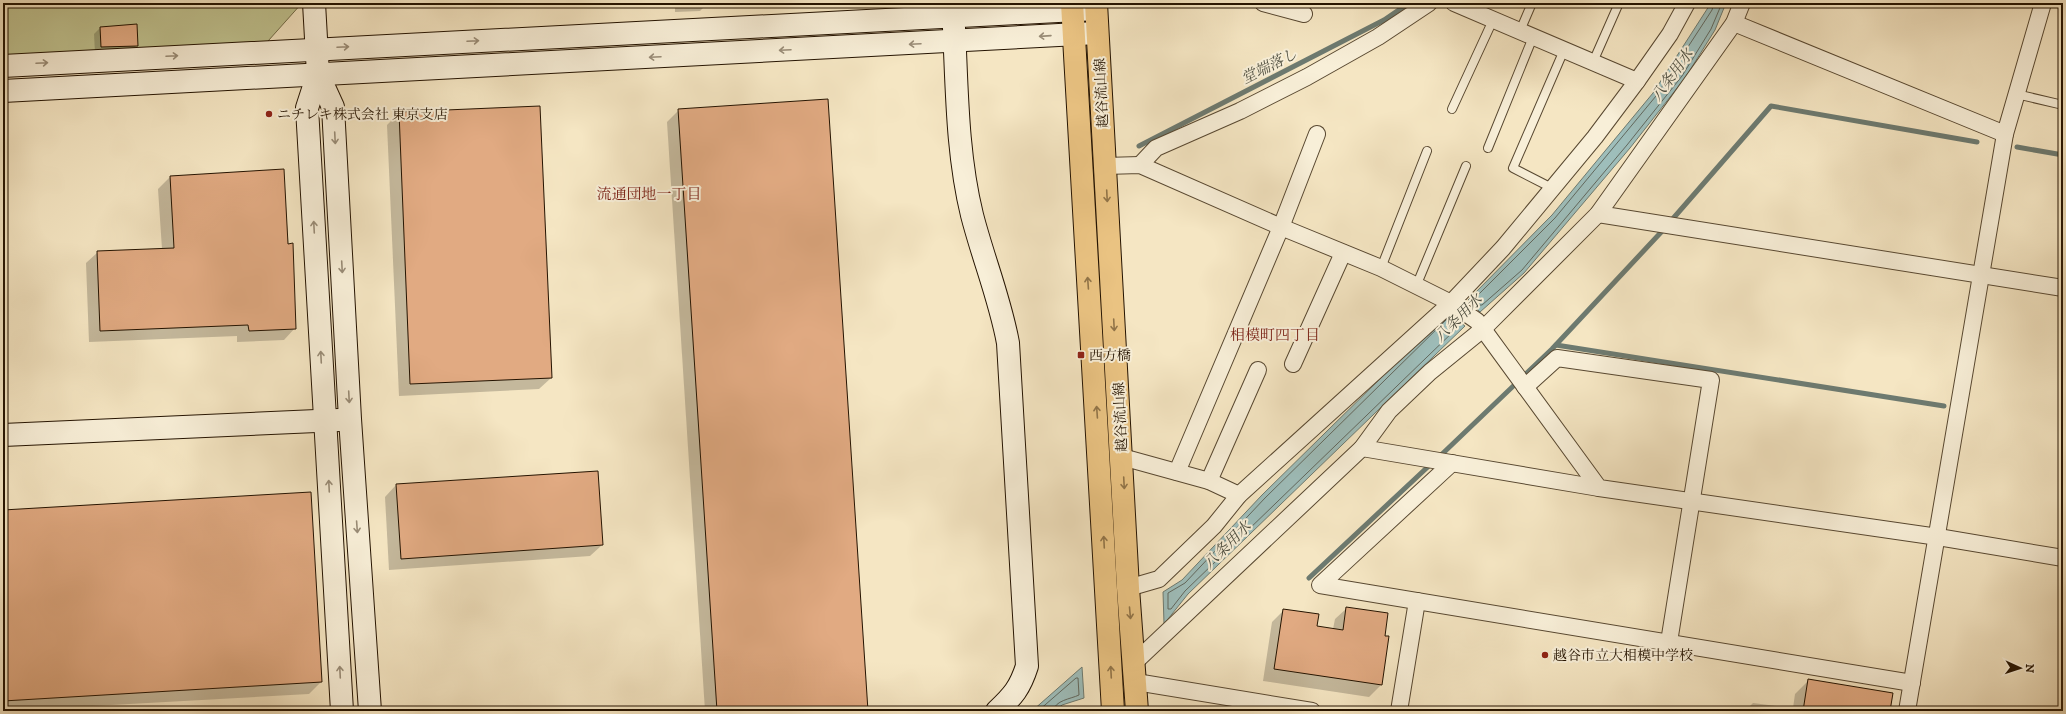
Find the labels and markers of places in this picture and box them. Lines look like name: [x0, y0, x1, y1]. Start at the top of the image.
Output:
place label: ニチレキ株式会社 東京支店: [277, 106, 448, 124]
marker: ニチレキ株式会社 東京支店: [264, 109, 274, 119]
place label: 西方橋: [1089, 347, 1131, 365]
marker: 西方橋: [1076, 350, 1086, 360]
place label: 越谷市立大相模中学校: [1553, 647, 1693, 665]
marker: 越谷市立大相模中学校: [1540, 650, 1550, 660]

